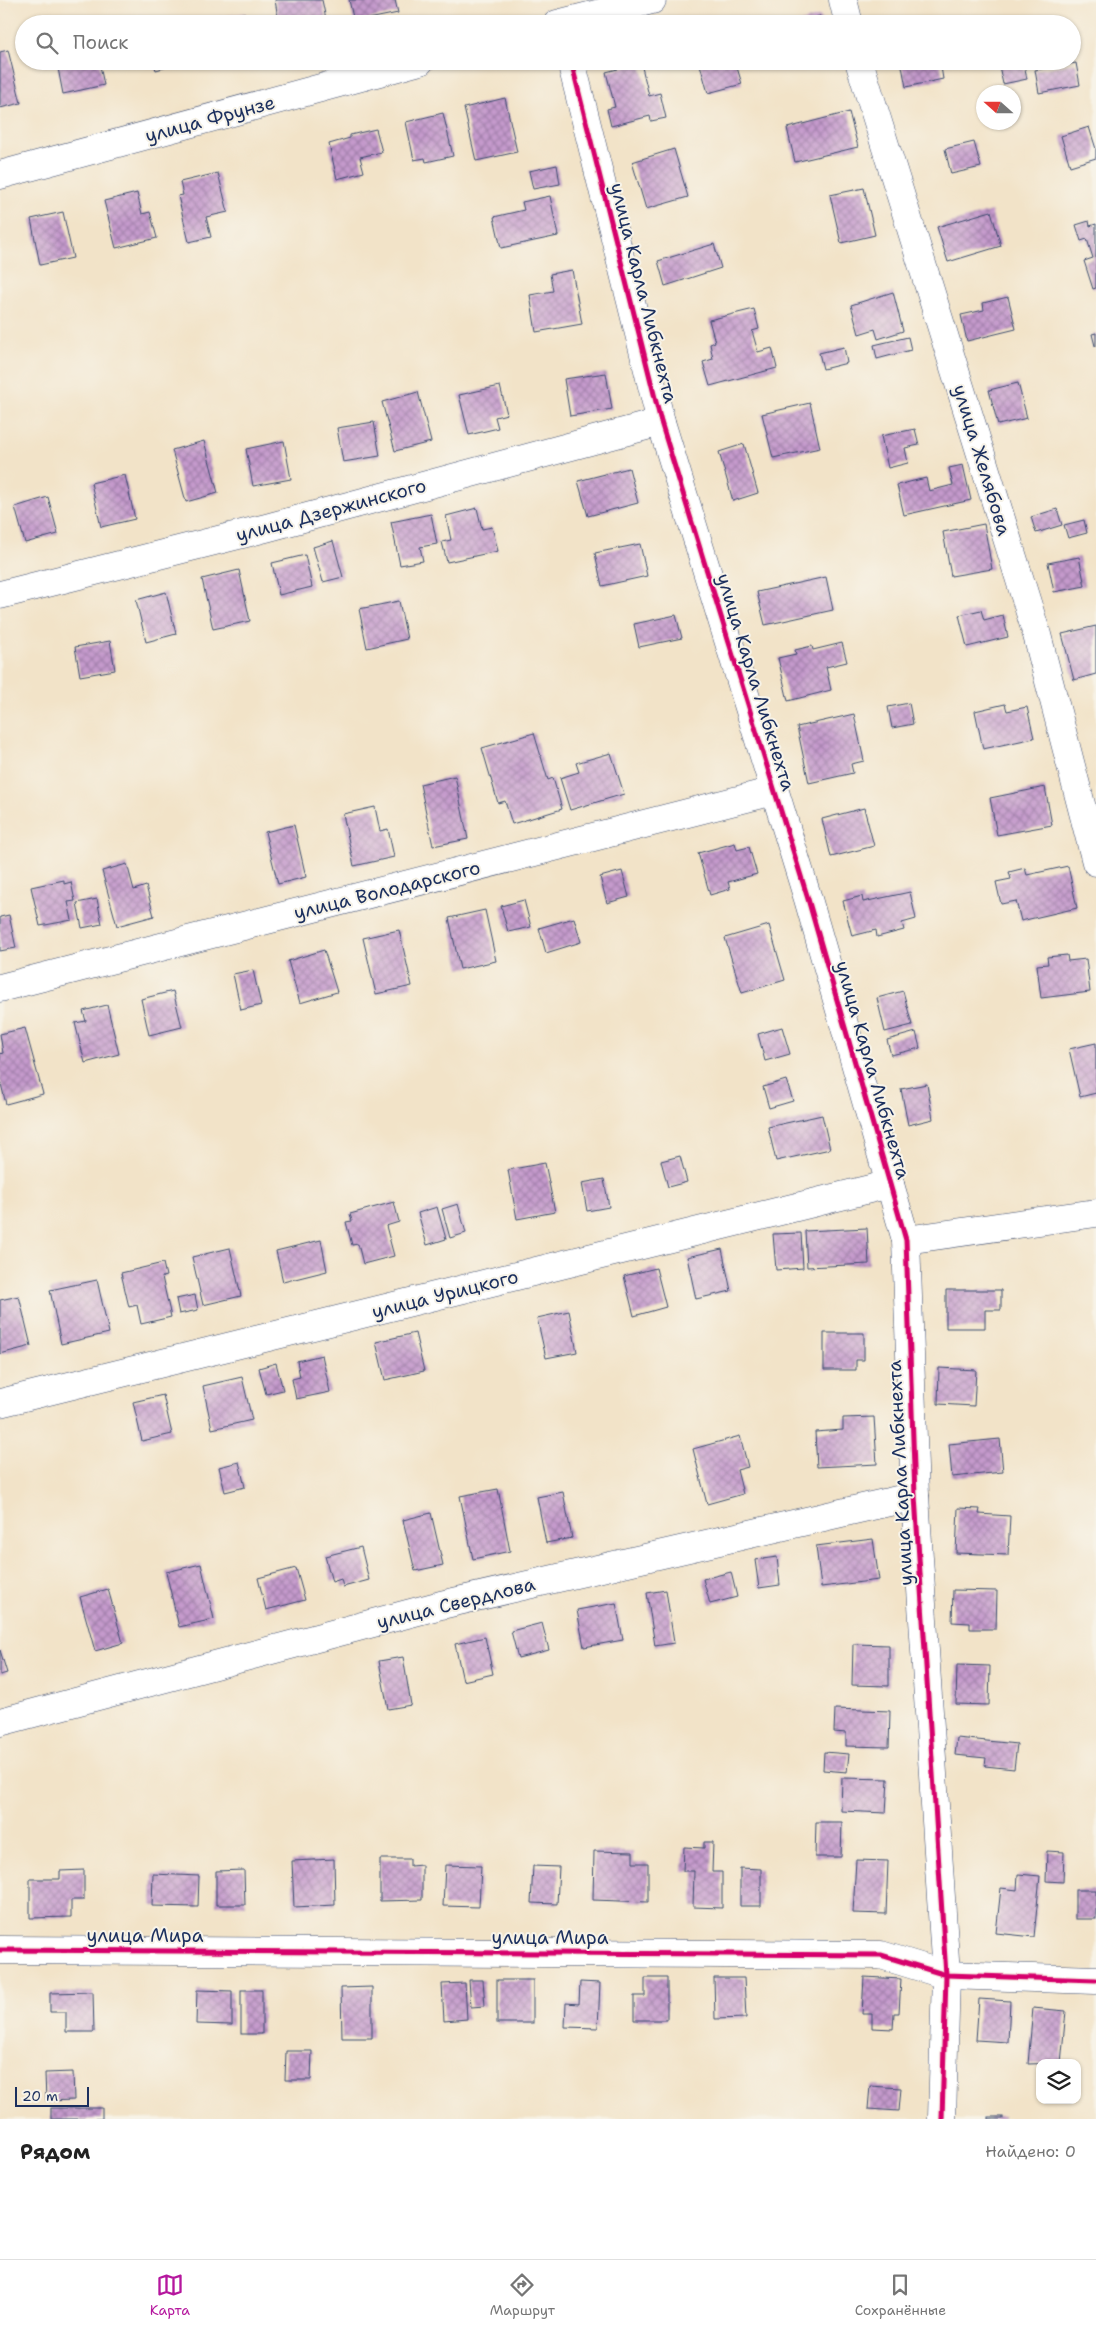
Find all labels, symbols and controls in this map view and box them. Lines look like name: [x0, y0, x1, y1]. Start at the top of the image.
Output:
search box: [15, 15, 1081, 70]
icon: search: [33, 29, 61, 57]
text: Поиск: [73, 30, 128, 55]
north arrow: [976, 85, 1021, 130]
street label: улица Фрунзе: [142, 90, 278, 148]
street label: улица Карла Либкнехта: [605, 180, 684, 406]
street label: улица Желябова: [947, 381, 1017, 539]
street label: улица Дзержинского: [233, 473, 429, 547]
street label: улица Карла Либкнехта: [711, 570, 801, 794]
street label: улица Володарского: [291, 855, 483, 925]
street label: улица Карла Либкнехта: [830, 958, 916, 1182]
street label: улица Урицкого: [369, 1264, 521, 1324]
street label: улица Карла Либкнехта: [882, 1359, 918, 1587]
street label: улица Свердлова: [374, 1571, 538, 1635]
street label: улица Мира: [86, 1923, 204, 1948]
street label: улица Мира: [491, 1925, 609, 1950]
map controls: [1036, 2059, 1081, 2104]
button: layers: [1036, 2059, 1081, 2104]
scale bar: [15, 2084, 89, 2107]
text: 20 m: [22, 2087, 58, 2105]
text: Рядом: [20, 2138, 90, 2166]
text: Найдено: 0: [985, 2141, 1076, 2162]
tab: Карта: [150, 2271, 190, 2319]
tab: Маршрут: [490, 2271, 555, 2319]
tab: Сохранённые: [855, 2271, 946, 2319]

